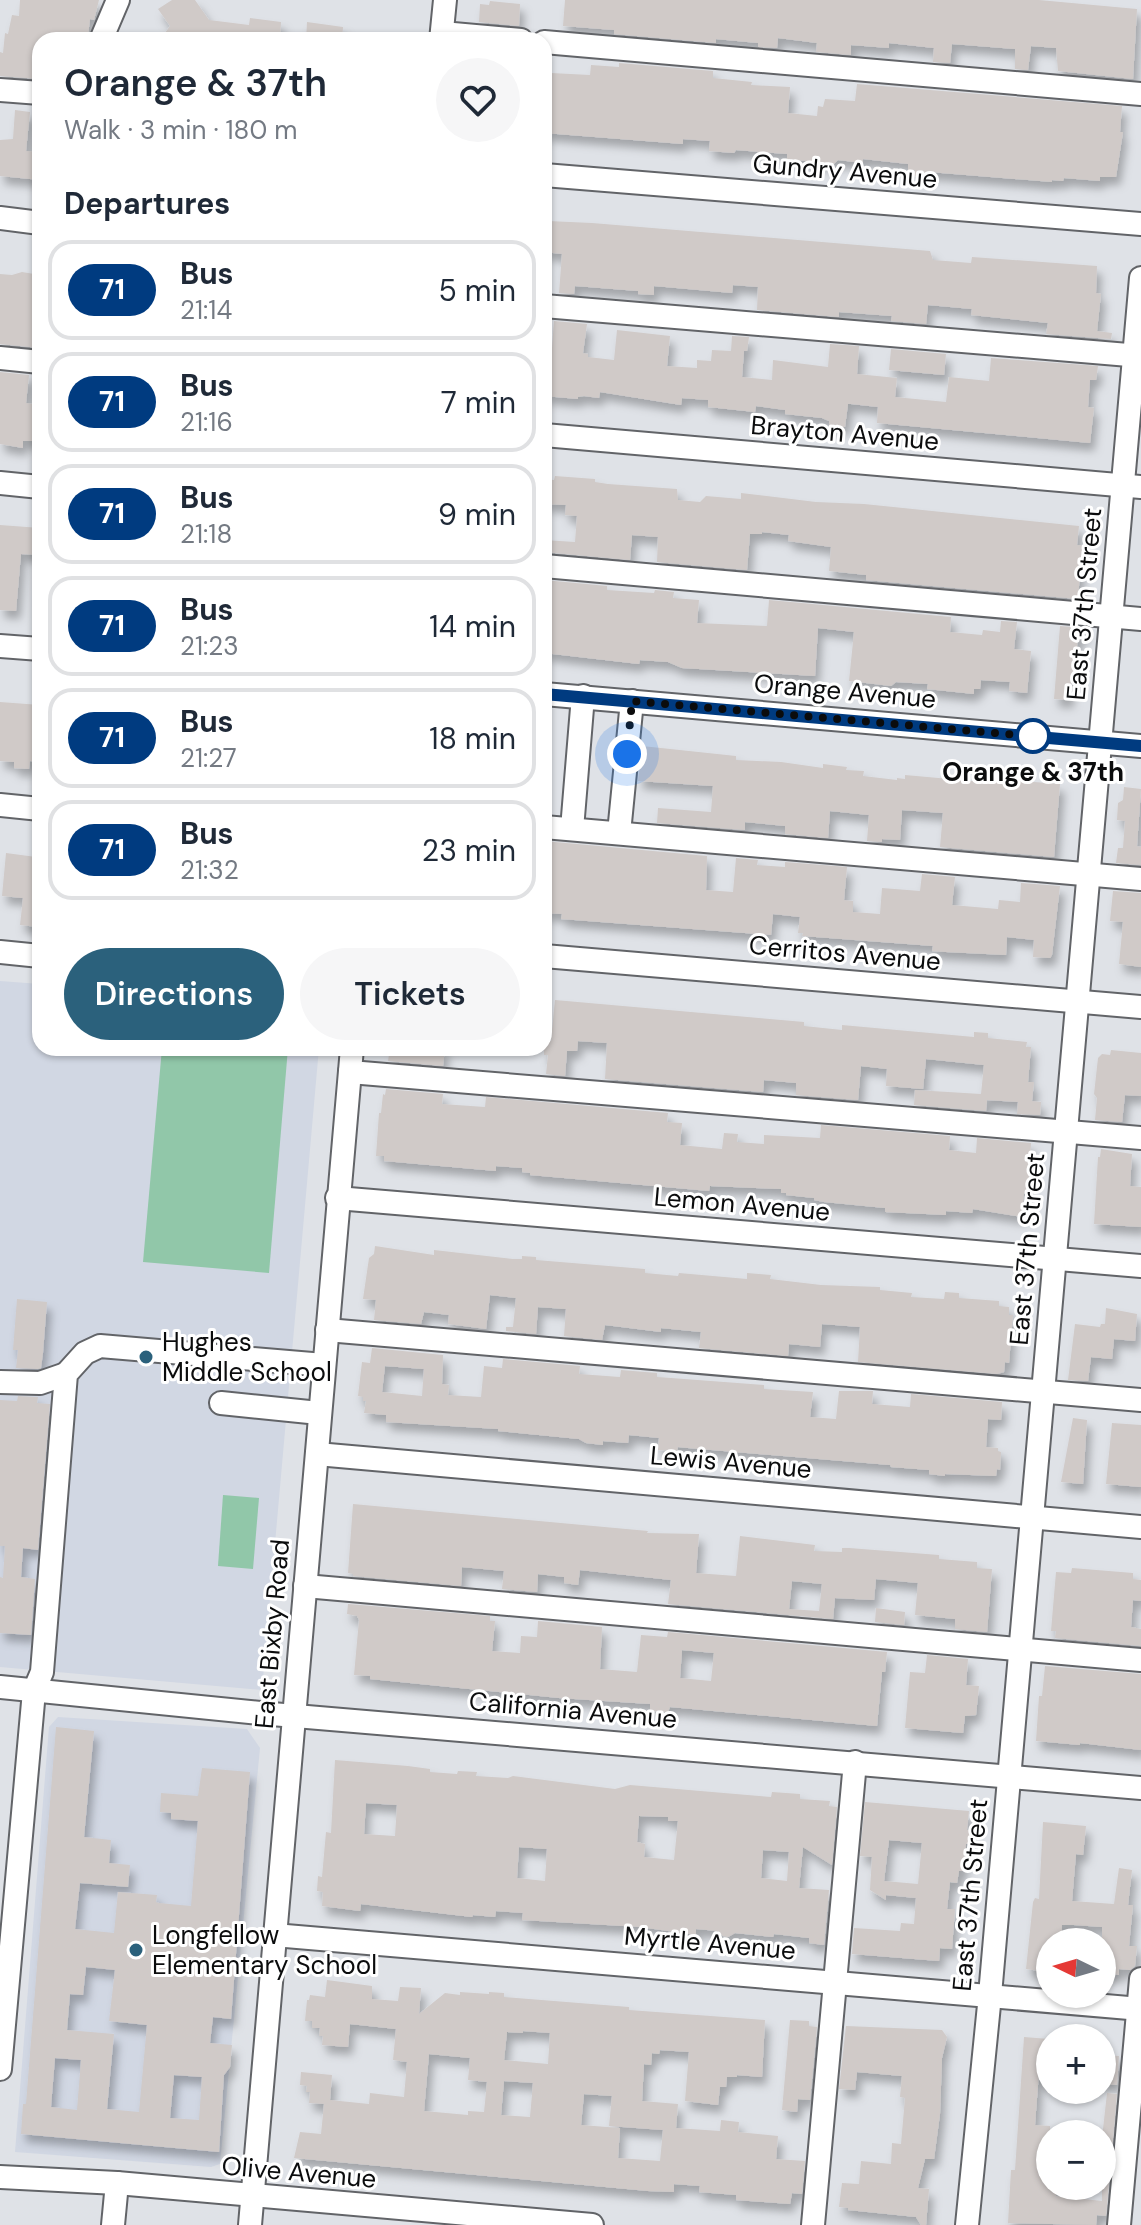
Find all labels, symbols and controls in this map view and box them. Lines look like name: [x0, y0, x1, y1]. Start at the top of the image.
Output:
text: Orange & 37th: [64, 58, 327, 108]
button: heart: [436, 58, 520, 142]
text: Walk · 3 min · 180 m: [64, 113, 297, 147]
street label: Gundry Avenue: [751, 146, 939, 196]
text: Departures: [64, 184, 230, 223]
text: Bus: [180, 254, 234, 293]
text: 71: [99, 271, 125, 308]
text: 5 min: [439, 271, 516, 310]
text: 21:14: [180, 293, 232, 327]
text: Bus: [180, 366, 234, 405]
text: 71: [99, 383, 125, 420]
text: 7 min: [441, 383, 516, 422]
text: 21:16: [180, 405, 233, 439]
street label: Brayton Avenue: [749, 408, 941, 458]
text: Bus: [180, 478, 234, 517]
text: 71: [99, 495, 125, 532]
text: 9 min: [438, 495, 516, 534]
street label: East 37th Street: [1059, 506, 1109, 702]
text: 21:18: [180, 517, 232, 551]
text: Bus: [180, 590, 234, 629]
text: 71: [99, 607, 125, 644]
text: 14 min: [429, 607, 516, 646]
text: 21:23: [180, 629, 239, 663]
street label: Orange Avenue: [752, 666, 938, 716]
text: Bus: [180, 702, 234, 741]
text: 71: [99, 719, 125, 756]
text: 18 min: [429, 719, 516, 758]
marker: Orange & 37th: [1016, 719, 1050, 753]
your location: [607, 734, 647, 774]
text: 21:27: [180, 741, 237, 775]
place label: Orange & 37th: [942, 755, 1124, 789]
text: Bus: [180, 814, 234, 853]
text: 71: [99, 831, 125, 868]
text: 23 min: [422, 831, 516, 870]
text: 21:32: [180, 853, 239, 887]
street label: Cerritos Avenue: [748, 928, 942, 978]
button: Directions: [64, 948, 284, 1040]
button: Tickets: [300, 948, 520, 1040]
street label: East 37th Street: [1002, 1151, 1052, 1347]
street label: Lemon Avenue: [653, 1179, 831, 1229]
place label: Hughes Middle School: [162, 1325, 332, 1389]
marker: Hughes Middle School: [137, 1348, 155, 1366]
street label: Lewis Avenue: [649, 1438, 813, 1486]
street label: East Bixby Road: [247, 1538, 297, 1730]
street label: California Avenue: [468, 1684, 678, 1736]
street label: East 37th Street: [945, 1797, 995, 1993]
place label: Longfellow Elementary School: [152, 1918, 377, 1982]
street label: Myrtle Avenue: [623, 1919, 797, 1967]
north arrow: [1036, 1928, 1116, 2008]
map controls: [1036, 1928, 1116, 2200]
marker: Longfellow Elementary School: [127, 1941, 145, 1959]
button: +: [1036, 2024, 1116, 2104]
button: −: [1036, 2120, 1116, 2200]
street label: Olive Avenue: [220, 2148, 378, 2196]

